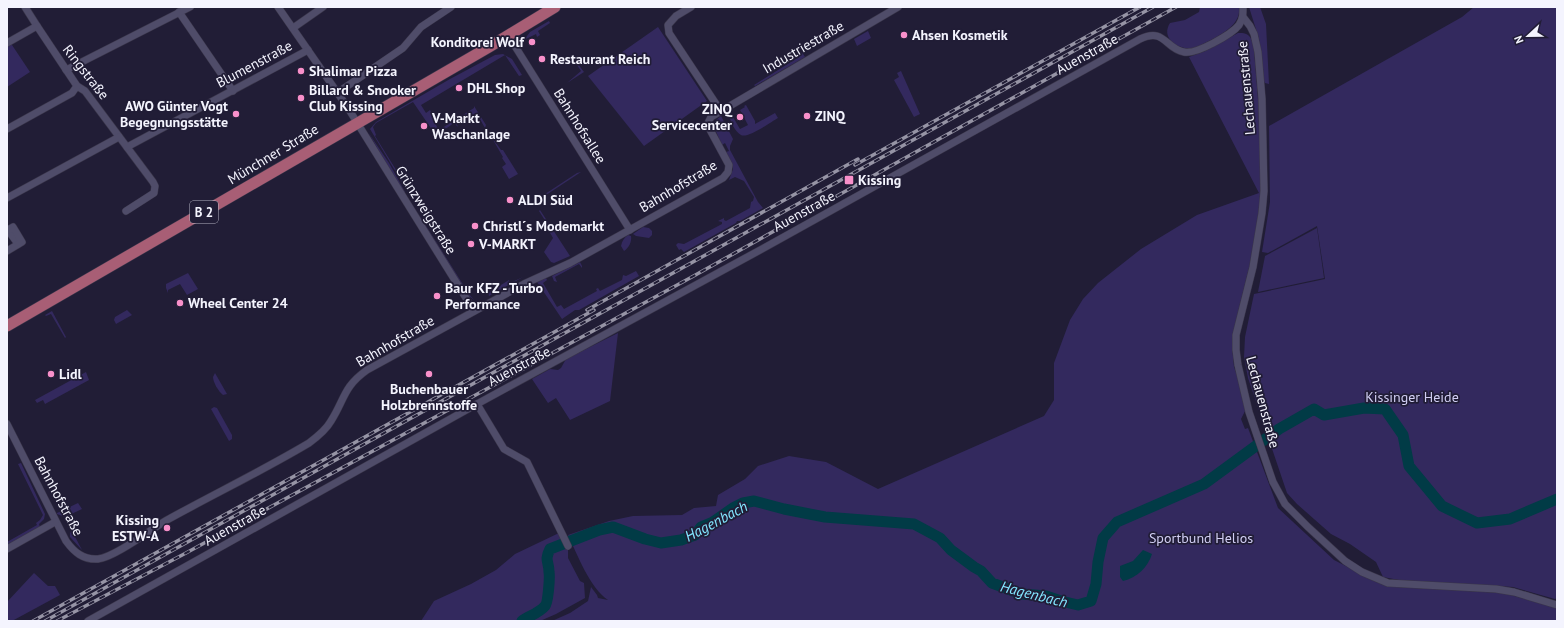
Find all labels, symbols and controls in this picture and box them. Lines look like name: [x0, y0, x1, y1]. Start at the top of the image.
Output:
street label: Industriestraße: [759, 16, 847, 78]
north arrow: [1508, 16, 1548, 56]
place label: Ahsen Kosmetik: [912, 26, 1008, 44]
marker: Ahsen Kosmetik: [899, 30, 909, 40]
street label: Auenstraße: [1053, 30, 1121, 78]
place label: Konditorei Wolf: [431, 33, 525, 51]
text: N: [1511, 34, 1527, 46]
street label: Blumenstraße: [213, 36, 295, 92]
marker: Konditorei Wolf: [527, 37, 537, 47]
street label: Lechauenstraße: [1233, 40, 1259, 136]
street label: Ringstraße: [59, 41, 113, 103]
place label: Restaurant Reich: [550, 50, 650, 68]
marker: Restaurant Reich: [537, 54, 547, 64]
place label: Shalimar Pizza: [309, 62, 397, 80]
marker: Shalimar Pizza: [296, 66, 306, 76]
place label: DHL Shop: [467, 79, 526, 97]
place label: Billard & Snooker Club Kissing: [309, 81, 416, 115]
marker: DHL Shop: [454, 83, 464, 93]
street label: Bahnhofsallee: [550, 85, 610, 167]
marker: Billard & Snooker Club Kissing: [296, 93, 306, 103]
place label: AWO Günter Vogt Begegnungsstätte: [120, 97, 228, 131]
place label: ZINQ Servicecenter: [652, 100, 733, 134]
place label: ZINQ: [815, 107, 846, 125]
marker: AWO Günter Vogt Begegnungsstätte: [231, 109, 241, 119]
place label: V-Markt Waschanlage: [431, 109, 510, 143]
marker: ZINQ: [802, 111, 812, 121]
marker: ZINQ Servicecenter: [735, 112, 745, 122]
street label: Münchner Straße: [224, 120, 322, 188]
marker: V-Markt Waschanlage: [419, 121, 429, 131]
street label: Bahnhofstraße: [636, 156, 720, 216]
street label: Grünzweigstraße: [392, 162, 460, 258]
place label: Kissing: [858, 171, 901, 189]
marker: Kissing: [843, 174, 855, 186]
street label: Auenstraße: [770, 187, 838, 235]
place label: ALDI Süd: [518, 191, 573, 209]
marker: ALDI Süd: [505, 195, 515, 205]
road number: B 2: [190, 201, 218, 223]
place label: Christl´s Modemarkt: [483, 217, 604, 235]
marker: Christl´s Modemarkt: [470, 221, 480, 231]
place label: V-MARKT: [478, 235, 536, 253]
marker: V-MARKT: [466, 239, 476, 249]
place label: Baur KFZ - Turbo Performance: [445, 279, 544, 313]
marker: Baur KFZ - Turbo Performance: [432, 291, 442, 301]
place label: Wheel Center 24: [188, 294, 288, 312]
marker: Wheel Center 24: [175, 298, 185, 308]
street label: Bahnhofstraße: [353, 311, 437, 371]
street label: Auenstraße: [485, 342, 553, 390]
street label: Lechauenstraße: [1242, 354, 1284, 450]
place label: Lidl: [59, 365, 83, 383]
marker: Lidl: [46, 369, 56, 379]
marker: Buchenbauer Holzbrennstoffe: [424, 369, 434, 379]
place label: Buchenbauer Holzbrennstoffe: [381, 380, 477, 414]
park label: Kissinger Heide: [1365, 388, 1459, 406]
street label: Bahnhofstraße: [30, 453, 88, 539]
water label: Hagenbach: [681, 496, 751, 545]
street label: Auenstraße: [201, 501, 269, 549]
place label: Kissing ESTW-A: [112, 511, 160, 545]
marker: Kissing ESTW-A: [162, 523, 172, 533]
park label: Sportbund Helios: [1149, 529, 1253, 547]
water label: Hagenbach: [998, 576, 1070, 612]

